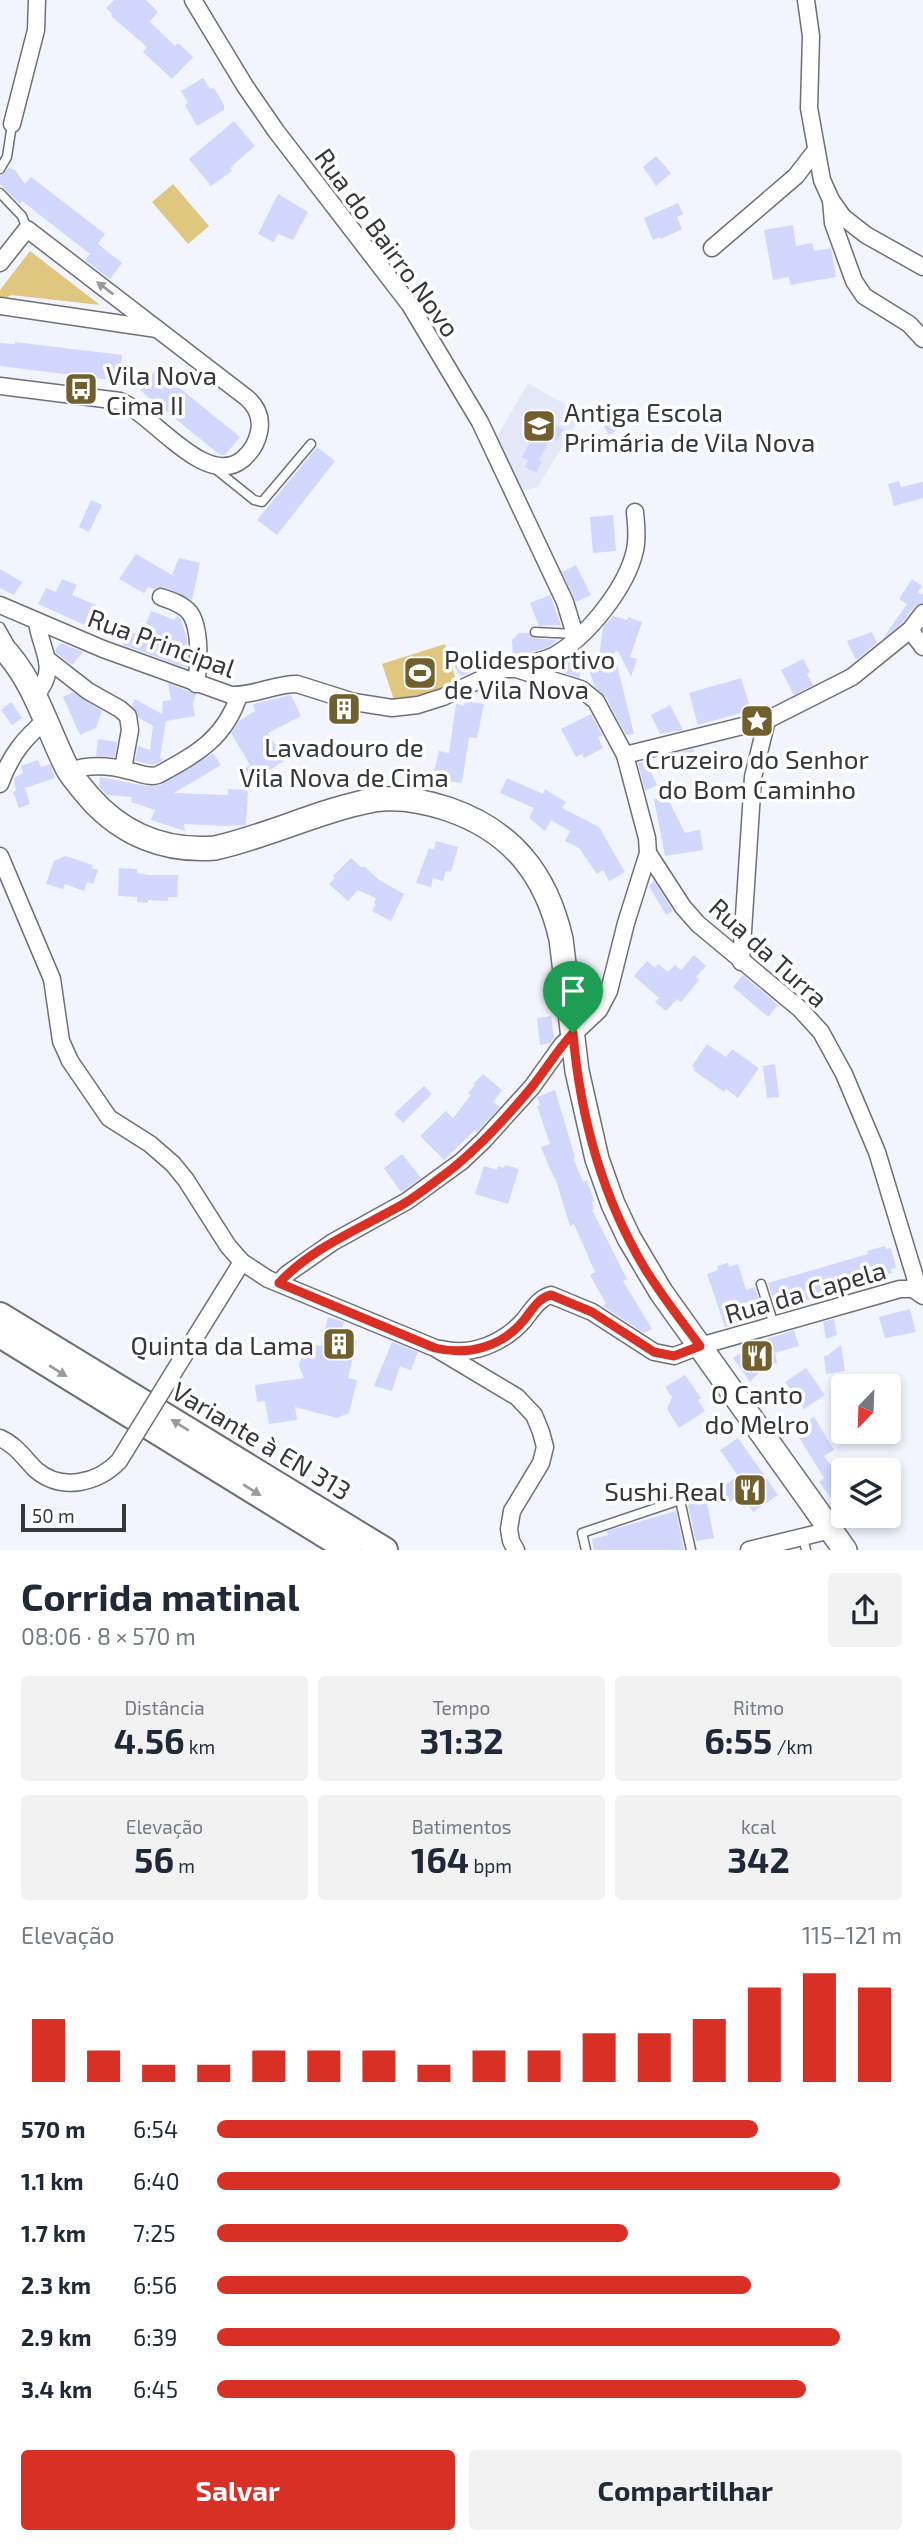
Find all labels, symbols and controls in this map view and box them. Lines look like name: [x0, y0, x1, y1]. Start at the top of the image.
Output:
street label: Rua do Bairro Novo: [309, 142, 467, 342]
one-way arrow: [96, 281, 114, 295]
place label: Vila Nova Cima II: [106, 359, 217, 420]
bus stop icon: Vila Nova Cima II: [62, 370, 100, 408]
place label: Antiga Escola Primária de Vila Nova: [564, 396, 815, 457]
school or university icon: Antiga Escola Primária de Vila Nova: [520, 407, 558, 445]
street label: Rua Principal: [84, 601, 240, 683]
place label: Polidesportivo de Vila Nova: [444, 643, 615, 704]
sports icon: Polidesportivo de Vila Nova: [401, 654, 439, 692]
building icon: Lavadouro de Vila Nova de Cima: [325, 690, 363, 728]
place icon: Cruzeiro do Senhor do Bom Caminho: [738, 702, 776, 740]
place label: Lavadouro de Vila Nova de Cima: [239, 731, 449, 792]
place label: Cruzeiro do Senhor do Bom Caminho: [645, 743, 869, 804]
street label: Rua da Turra: [704, 891, 834, 1013]
pin: [543, 961, 603, 1033]
icon: arrive: [554, 972, 592, 1010]
street label: Rua da Capela: [721, 1253, 889, 1329]
building icon: Quinta da Lama: [320, 1325, 358, 1363]
place label: Quinta da Lama: [131, 1329, 314, 1360]
restaurant icon: O Canto do Melro: [738, 1337, 776, 1375]
one-way arrow: [48, 1365, 68, 1378]
street label: Variante à EN 313: [167, 1374, 357, 1506]
north arrow: [831, 1374, 901, 1444]
map controls: [831, 1374, 901, 1528]
place label: O Canto do Melro: [705, 1378, 809, 1439]
one-way arrow: [170, 1419, 190, 1432]
button: layers: [831, 1458, 901, 1528]
restaurant icon: Sushi Real: [731, 1471, 769, 1509]
place label: Sushi Real: [604, 1475, 726, 1506]
one-way arrow: [242, 1484, 261, 1497]
scale bar: [21, 1501, 126, 1533]
text: 50 m: [32, 1504, 75, 1527]
text: Corrida matinal: [21, 1573, 299, 1619]
button: share: [828, 1573, 902, 1647]
text: 08:06 · 8 × 570 m: [21, 1622, 196, 1650]
text: Distância: [124, 1696, 205, 1719]
text: Tempo: [433, 1696, 490, 1719]
text: Ritmo: [733, 1696, 784, 1719]
text: 4.56: [114, 1719, 185, 1761]
text: 31:32: [419, 1719, 504, 1761]
text: 6:55: [704, 1719, 772, 1761]
text: km: [185, 1735, 215, 1758]
text: /km: [772, 1735, 813, 1758]
text: Elevação: [126, 1815, 203, 1838]
text: Batimentos: [412, 1815, 511, 1838]
text: kcal: [741, 1815, 776, 1838]
text: 56: [134, 1838, 174, 1880]
text: 164: [411, 1838, 469, 1880]
text: 342: [727, 1838, 790, 1880]
text: m: [174, 1854, 195, 1877]
text: bpm: [469, 1854, 512, 1877]
text: Elevação: [21, 1921, 115, 1949]
text: 115–121 m: [802, 1921, 902, 1949]
text: 570 m: [21, 2115, 86, 2143]
text: 6:54: [133, 2115, 178, 2143]
text: 1.1 km: [21, 2167, 84, 2195]
text: 6:40: [133, 2167, 180, 2195]
text: 1.7 km: [21, 2219, 86, 2247]
text: 7:25: [133, 2219, 175, 2247]
text: 2.3 km: [21, 2271, 91, 2299]
text: 6:56: [133, 2271, 177, 2299]
text: 2.9 km: [21, 2323, 92, 2351]
text: 6:39: [133, 2323, 178, 2351]
text: 3.4 km: [21, 2375, 92, 2403]
text: 6:45: [133, 2375, 178, 2403]
button: Salvar: [21, 2450, 455, 2530]
button: Compartilhar: [469, 2450, 902, 2530]

